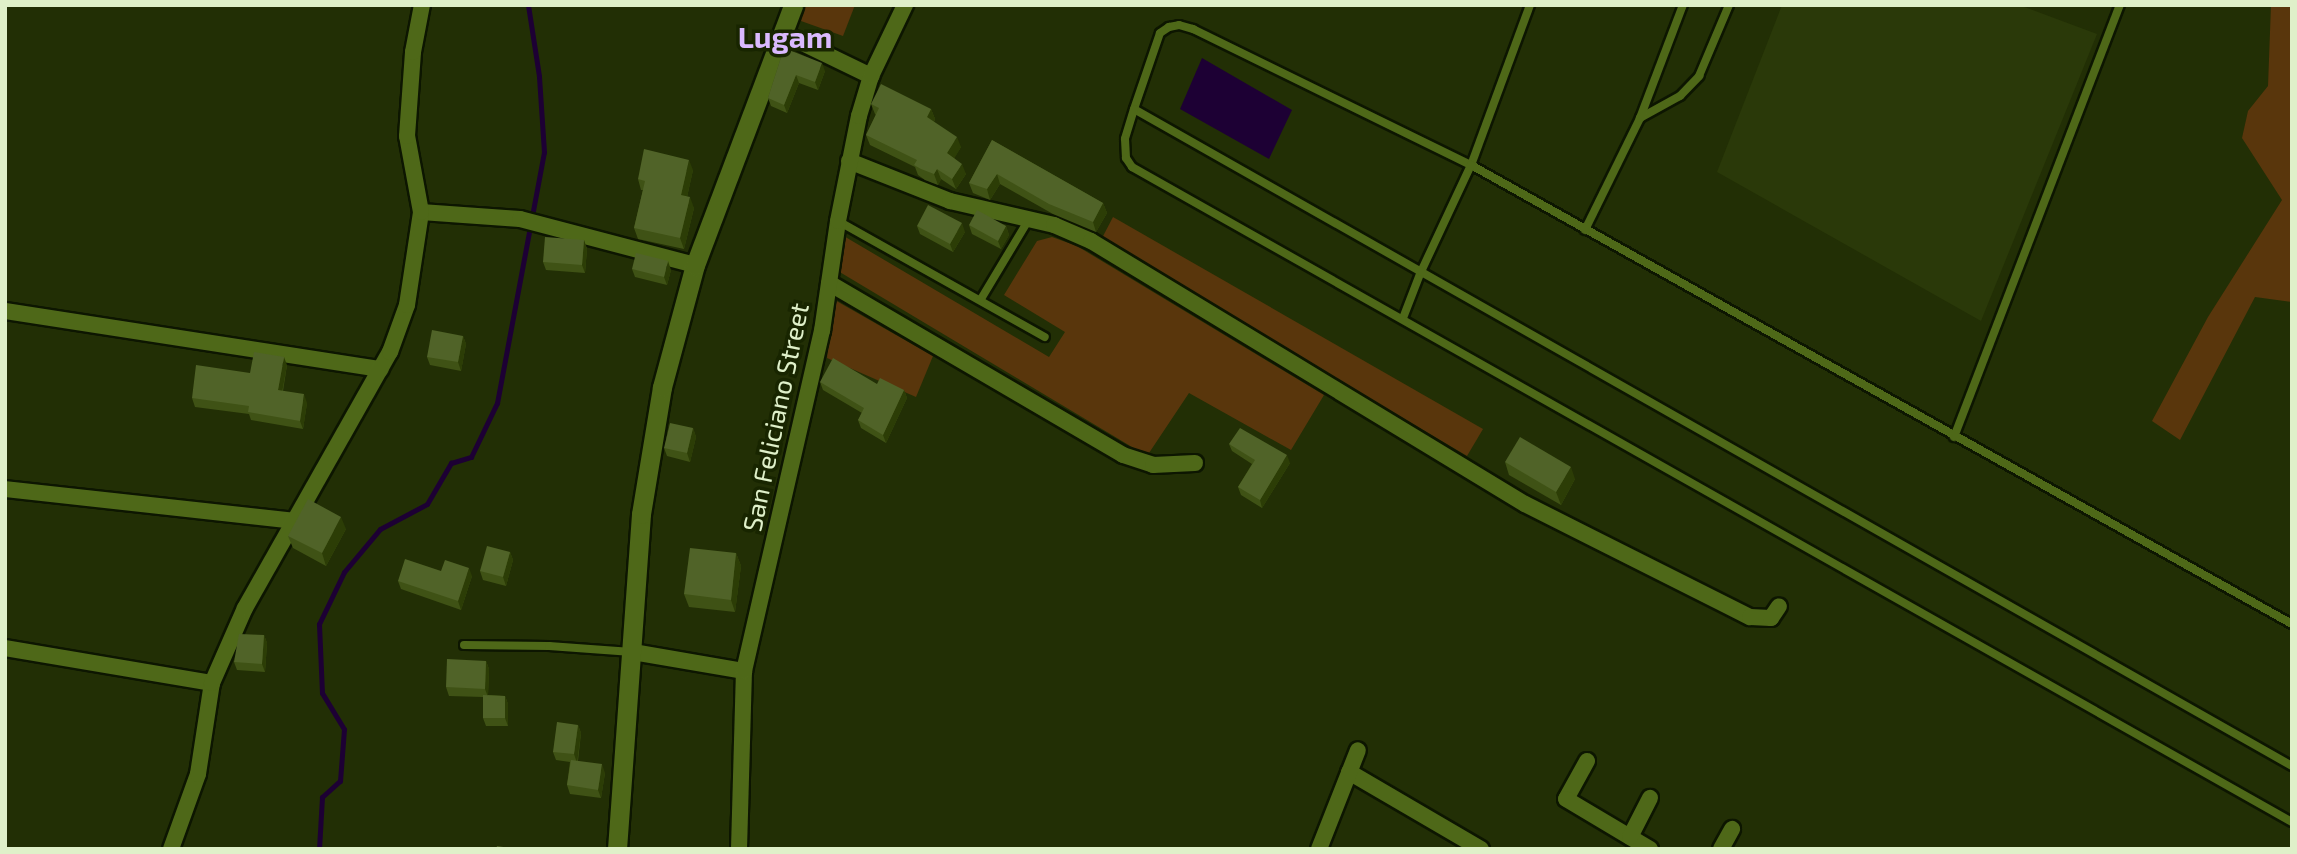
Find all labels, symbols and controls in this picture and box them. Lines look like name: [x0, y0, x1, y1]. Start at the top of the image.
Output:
district label: Lugam: [738, 18, 832, 54]
street label: San Feliciano Street: [736, 300, 814, 534]

